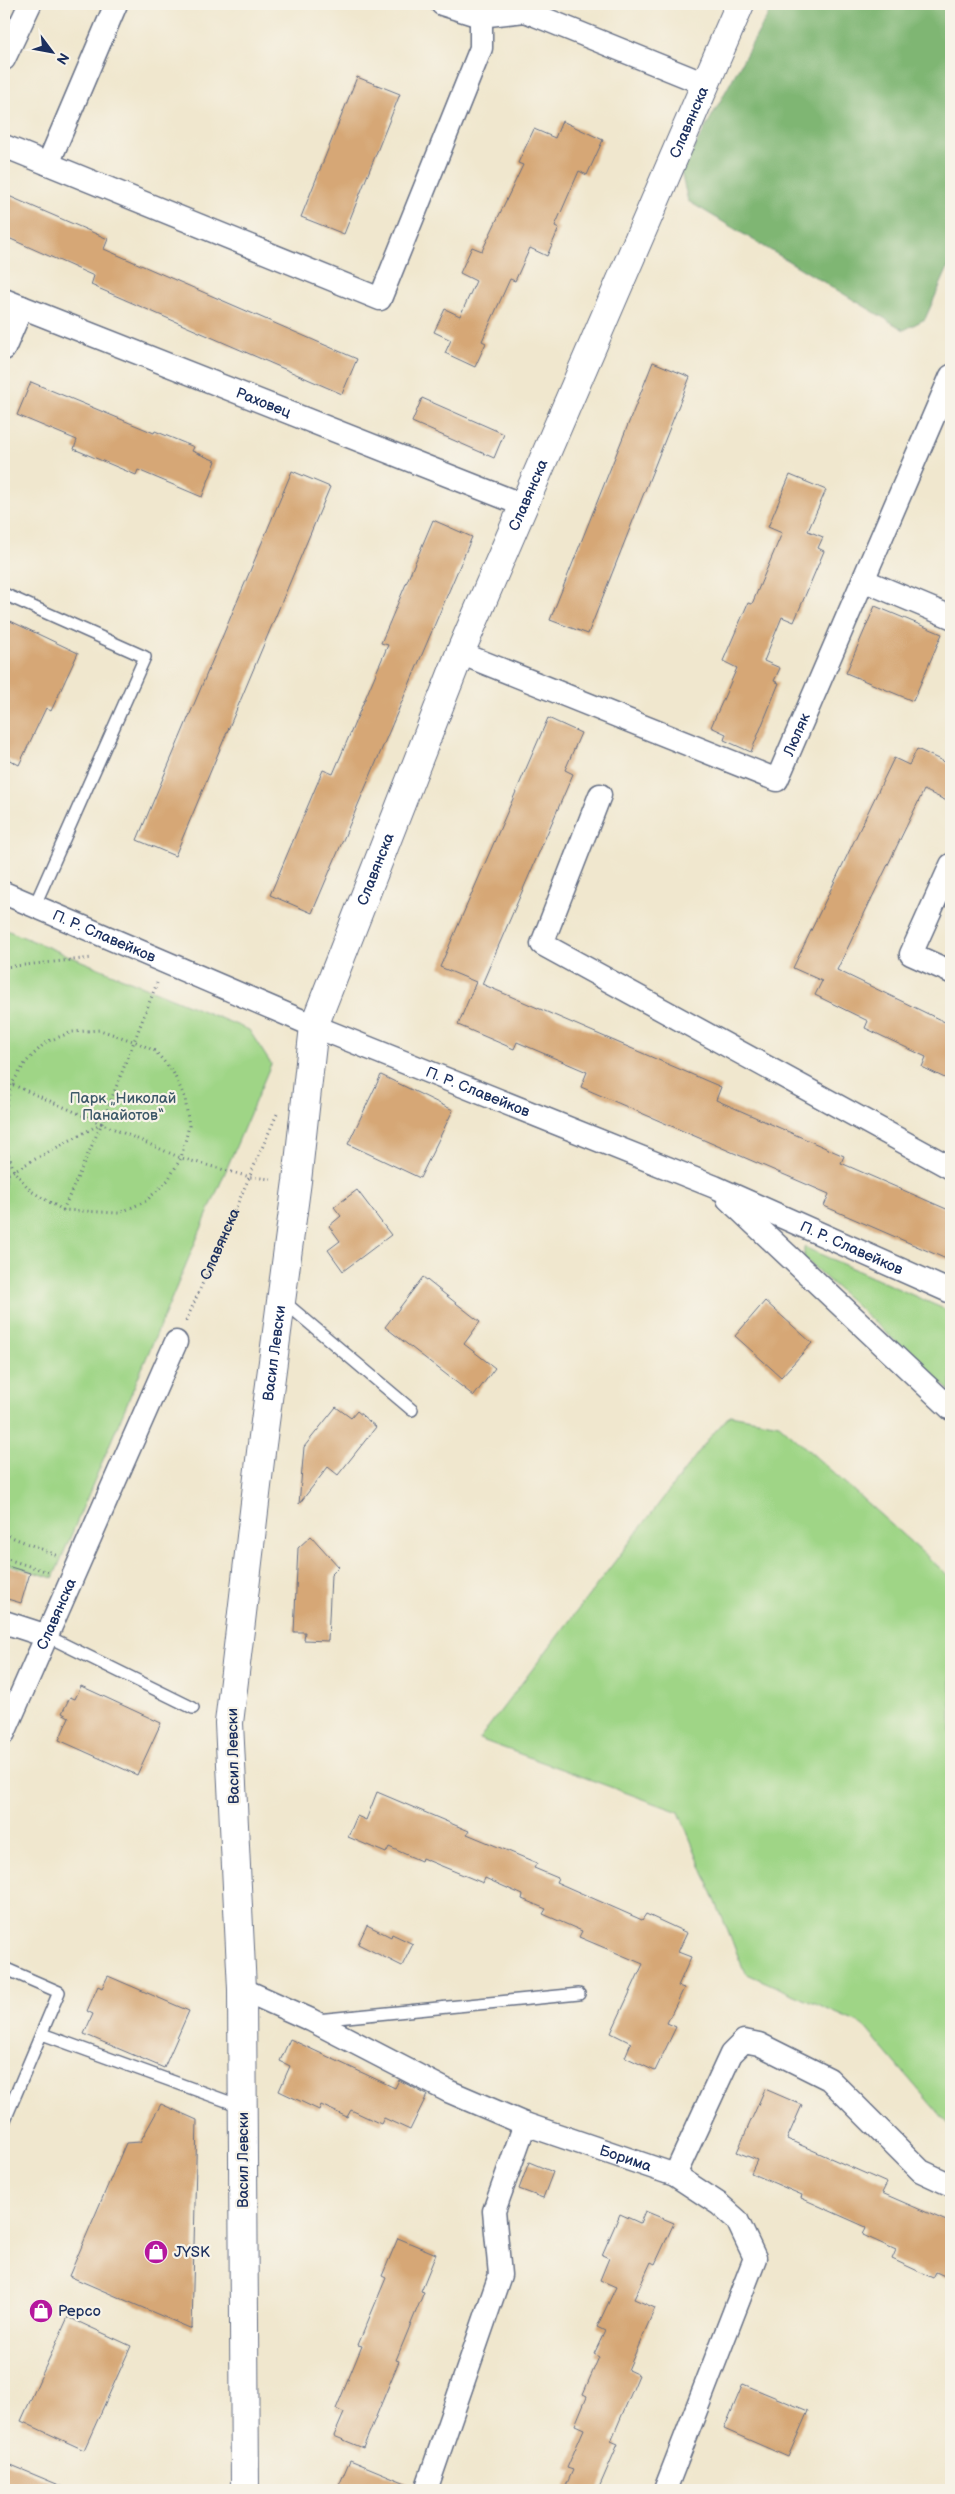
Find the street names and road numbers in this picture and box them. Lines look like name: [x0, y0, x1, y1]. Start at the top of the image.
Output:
street label: Славянска: [666, 84, 713, 161]
street label: Раховец: [233, 383, 294, 422]
street label: Славянска: [505, 456, 552, 534]
street label: Люляк: [779, 710, 815, 760]
street label: Славянска: [353, 830, 399, 908]
street label: П. Р. Славейков: [49, 906, 159, 967]
street label: П. Р. Славейков: [423, 1063, 533, 1122]
street label: Славянска: [196, 1205, 244, 1283]
street label: П. Р. Славейков: [797, 1217, 906, 1279]
street label: Васил Левски: [259, 1304, 290, 1402]
street label: Славянска: [33, 1575, 81, 1653]
street label: Васил Левски: [223, 1708, 244, 1804]
street label: Васил Левски: [234, 2112, 253, 2208]
street label: Борима: [597, 2141, 654, 2176]

